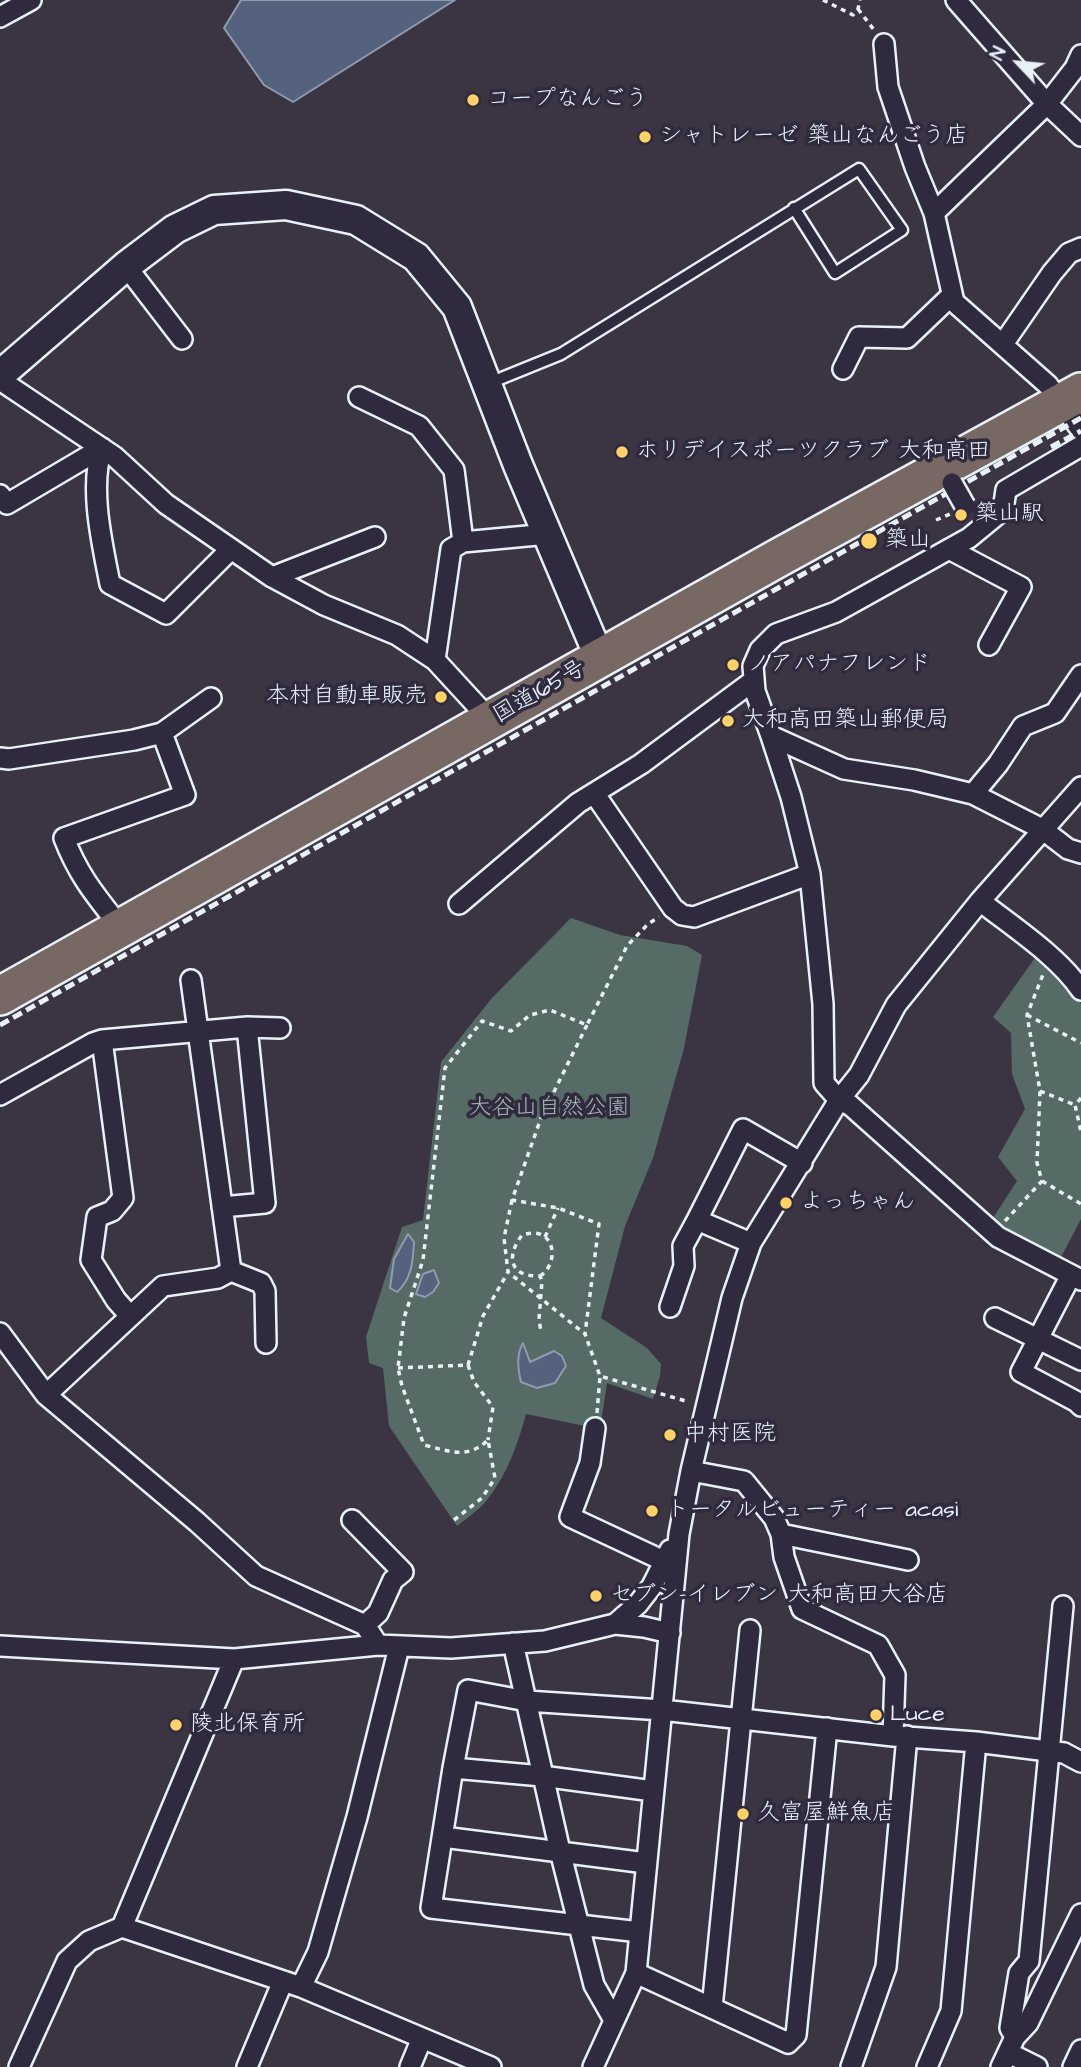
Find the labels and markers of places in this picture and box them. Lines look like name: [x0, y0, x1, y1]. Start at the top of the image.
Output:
place label: コープなんごう: [487, 86, 648, 114]
marker: コープなんごう: [465, 92, 481, 108]
place label: シャトレーゼ 築山なんごう店: [659, 123, 968, 151]
marker: シャトレーゼ 築山なんごう店: [637, 129, 653, 145]
place label: ホリデイスポーツクラブ 大和高田: [636, 438, 990, 466]
marker: ホリデイスポーツクラブ 大和高田: [614, 444, 630, 460]
place label: 築山駅: [975, 501, 1044, 529]
marker: 築山駅: [953, 507, 969, 523]
place label: 築山: [885, 527, 931, 555]
marker: 築山: [859, 531, 879, 551]
place label: ノアパナフレンド: [747, 651, 931, 679]
marker: ノアパナフレンド: [725, 657, 741, 673]
place label: 本村自動車販売: [266, 683, 427, 711]
marker: 本村自動車販売: [433, 689, 449, 705]
place label: 大和高田築山郵便局: [742, 707, 949, 735]
marker: 大和高田築山郵便局: [720, 713, 736, 729]
place label: よっちゃん: [800, 1189, 915, 1217]
marker: よっちゃん: [778, 1195, 794, 1211]
place label: 中村医院: [684, 1421, 776, 1449]
marker: 中村医院: [662, 1427, 678, 1443]
place label: トータルビューティー acasi: [666, 1497, 958, 1525]
marker: トータルビューティー acasi: [644, 1503, 660, 1519]
place label: セブン-イレブン 大和高田大谷店: [610, 1582, 948, 1610]
marker: セブン-イレブン 大和高田大谷店: [588, 1588, 604, 1604]
place label: Luce: [890, 1701, 945, 1729]
marker: Luce: [868, 1707, 884, 1723]
place label: 陵北保育所: [190, 1711, 305, 1739]
marker: 陵北保育所: [168, 1717, 184, 1733]
place label: 久富屋鮮魚店: [757, 1800, 895, 1828]
marker: 久富屋鮮魚店: [735, 1806, 751, 1822]

